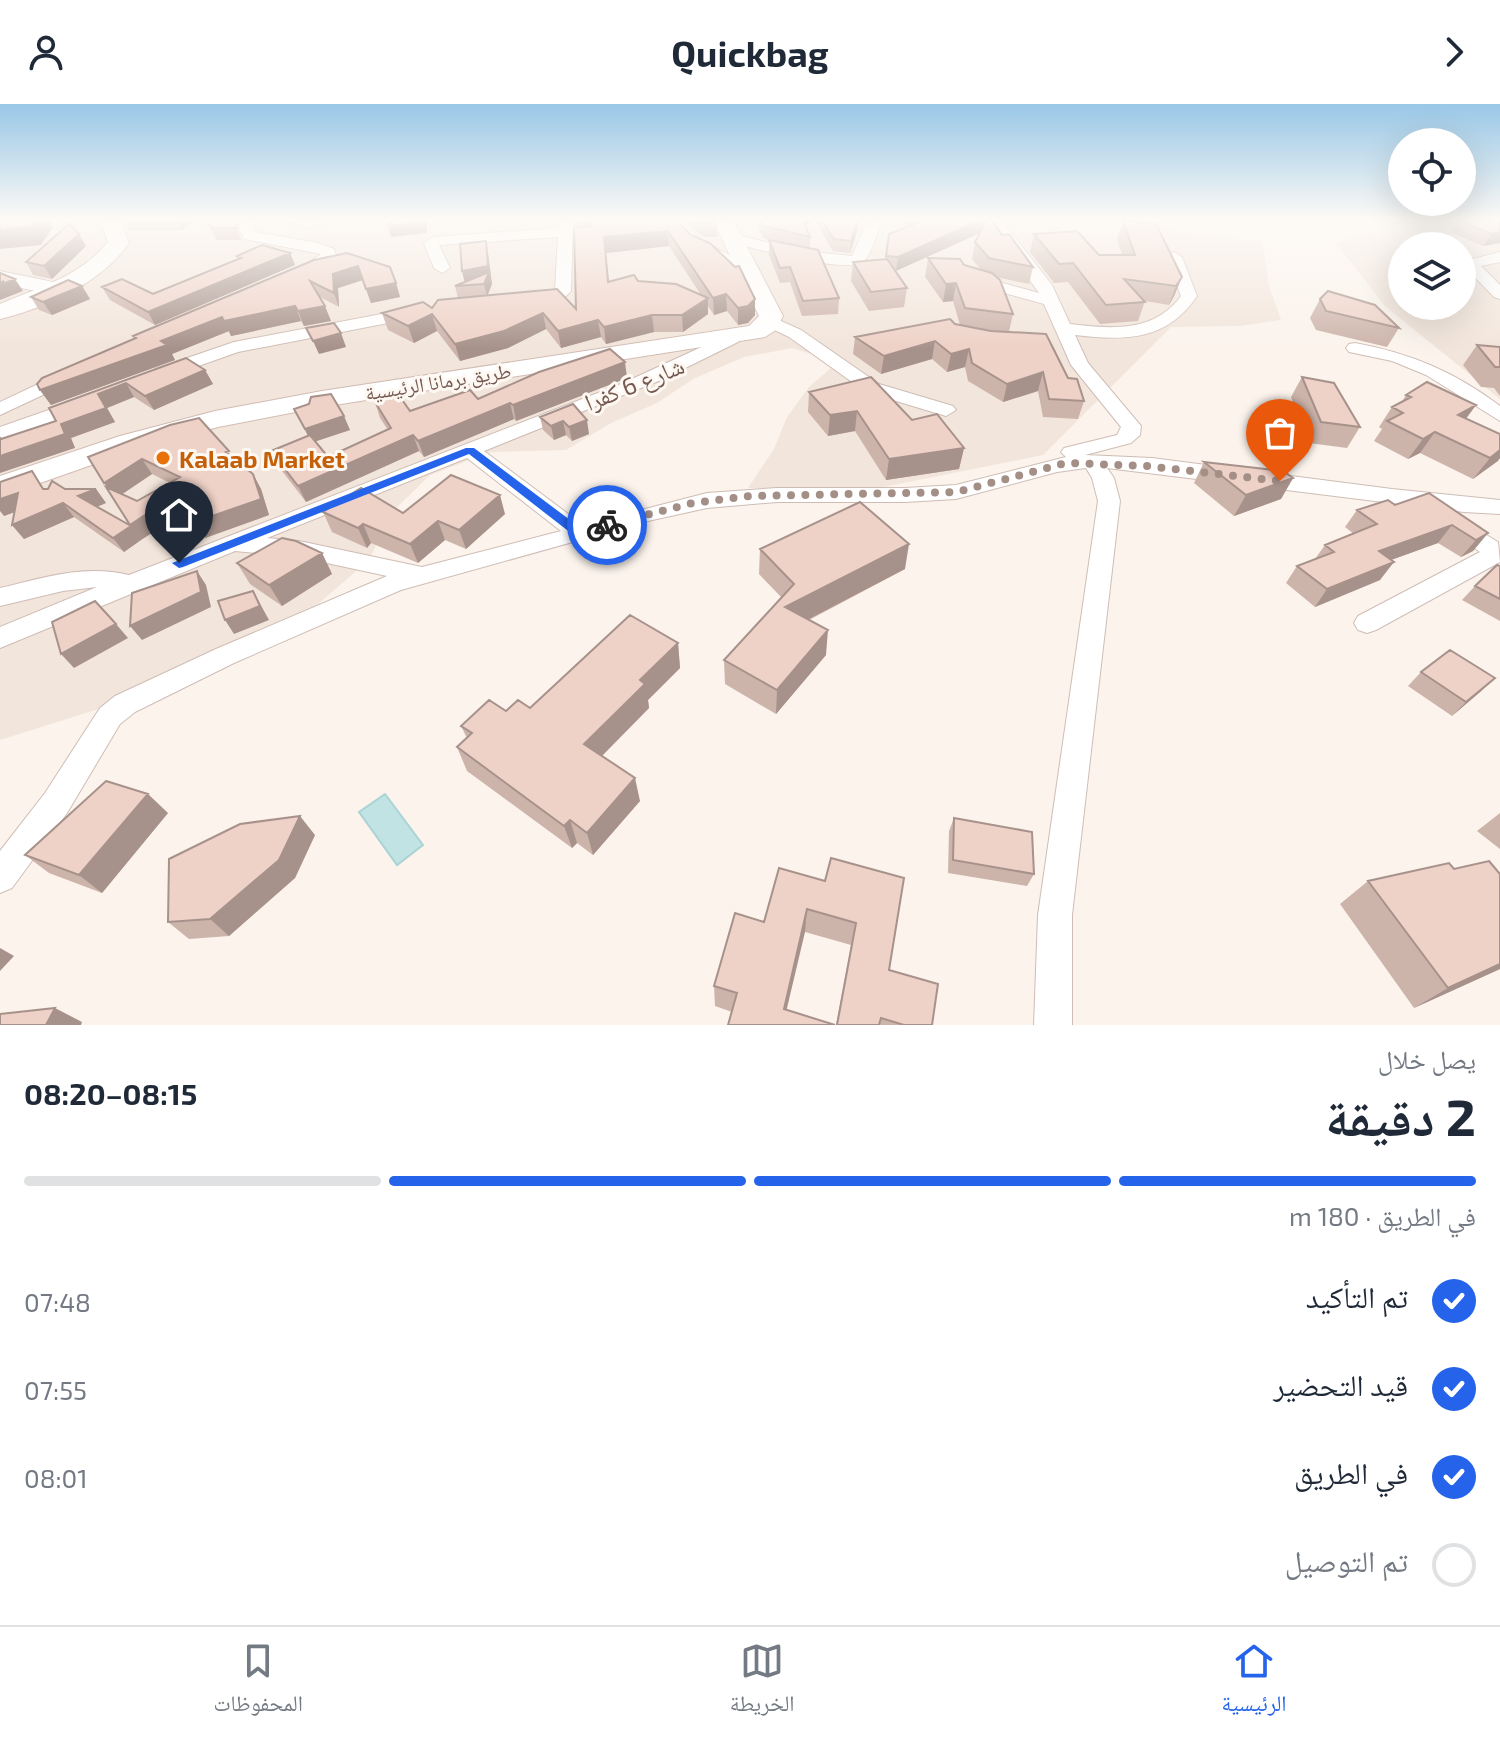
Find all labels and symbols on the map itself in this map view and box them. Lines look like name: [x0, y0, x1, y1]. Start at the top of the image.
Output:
street label: شارع 6 كفرا: [580, 350, 689, 418]
street label: طريق برمانا الرئيسية: [363, 358, 513, 405]
pin: [1246, 399, 1314, 481]
place label: Kalaab Market: [179, 444, 345, 473]
marker: Kalaab Market: [154, 449, 172, 467]
pin: [145, 481, 213, 563]
courier: [567, 485, 647, 565]

